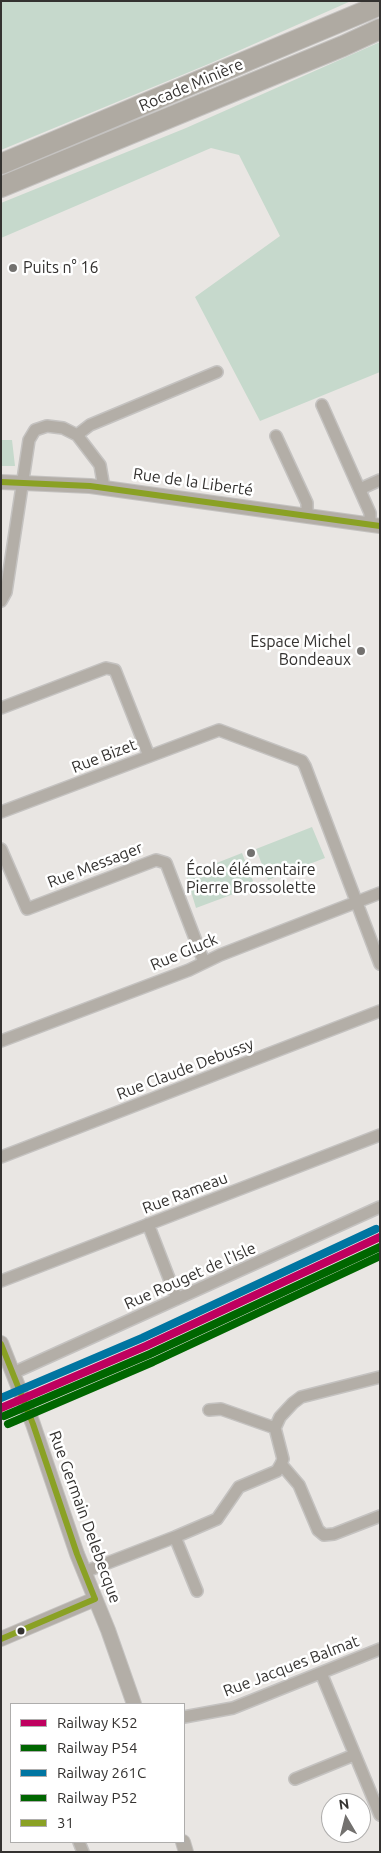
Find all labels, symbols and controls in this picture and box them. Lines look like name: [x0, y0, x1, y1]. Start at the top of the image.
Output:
street label: Rocade Minière: [136, 54, 246, 116]
place label: Puits n° 16: [23, 258, 99, 278]
marker: Puits n° 16: [7, 262, 19, 274]
street label: Rue de la Liberté: [132, 464, 254, 500]
place label: Espace Michel Bondeaux: [250, 632, 351, 670]
marker: Espace Michel Bondeaux: [355, 645, 367, 657]
street label: Rue Bizet: [69, 735, 139, 777]
street label: Rue Messager: [45, 838, 145, 892]
marker: École élémentaire Pierre Brossolette: [245, 847, 257, 859]
place label: École élémentaire Pierre Brossolette: [186, 860, 316, 898]
street label: Rue Gluck: [148, 929, 220, 975]
street label: Rue Claude Debussy: [114, 1034, 256, 1104]
street label: Rue Rameau: [140, 1168, 230, 1218]
street label: Rue Rouget de l'Isle: [121, 1238, 259, 1314]
street label: Rue Germain Delebecque: [45, 1428, 125, 1606]
unlabelled marker: [16, 1626, 26, 1636]
street label: Rue Jacques Balmat: [220, 1631, 362, 1701]
legend: [10, 1703, 185, 1843]
text: Railway K52: [57, 1714, 138, 1731]
text: Railway P54: [57, 1739, 137, 1756]
text: Railway 261C: [57, 1764, 146, 1781]
text: Railway P52: [57, 1789, 137, 1806]
north arrow: [321, 1793, 371, 1843]
text: N: [338, 1795, 350, 1813]
text: 31: [57, 1814, 74, 1831]

